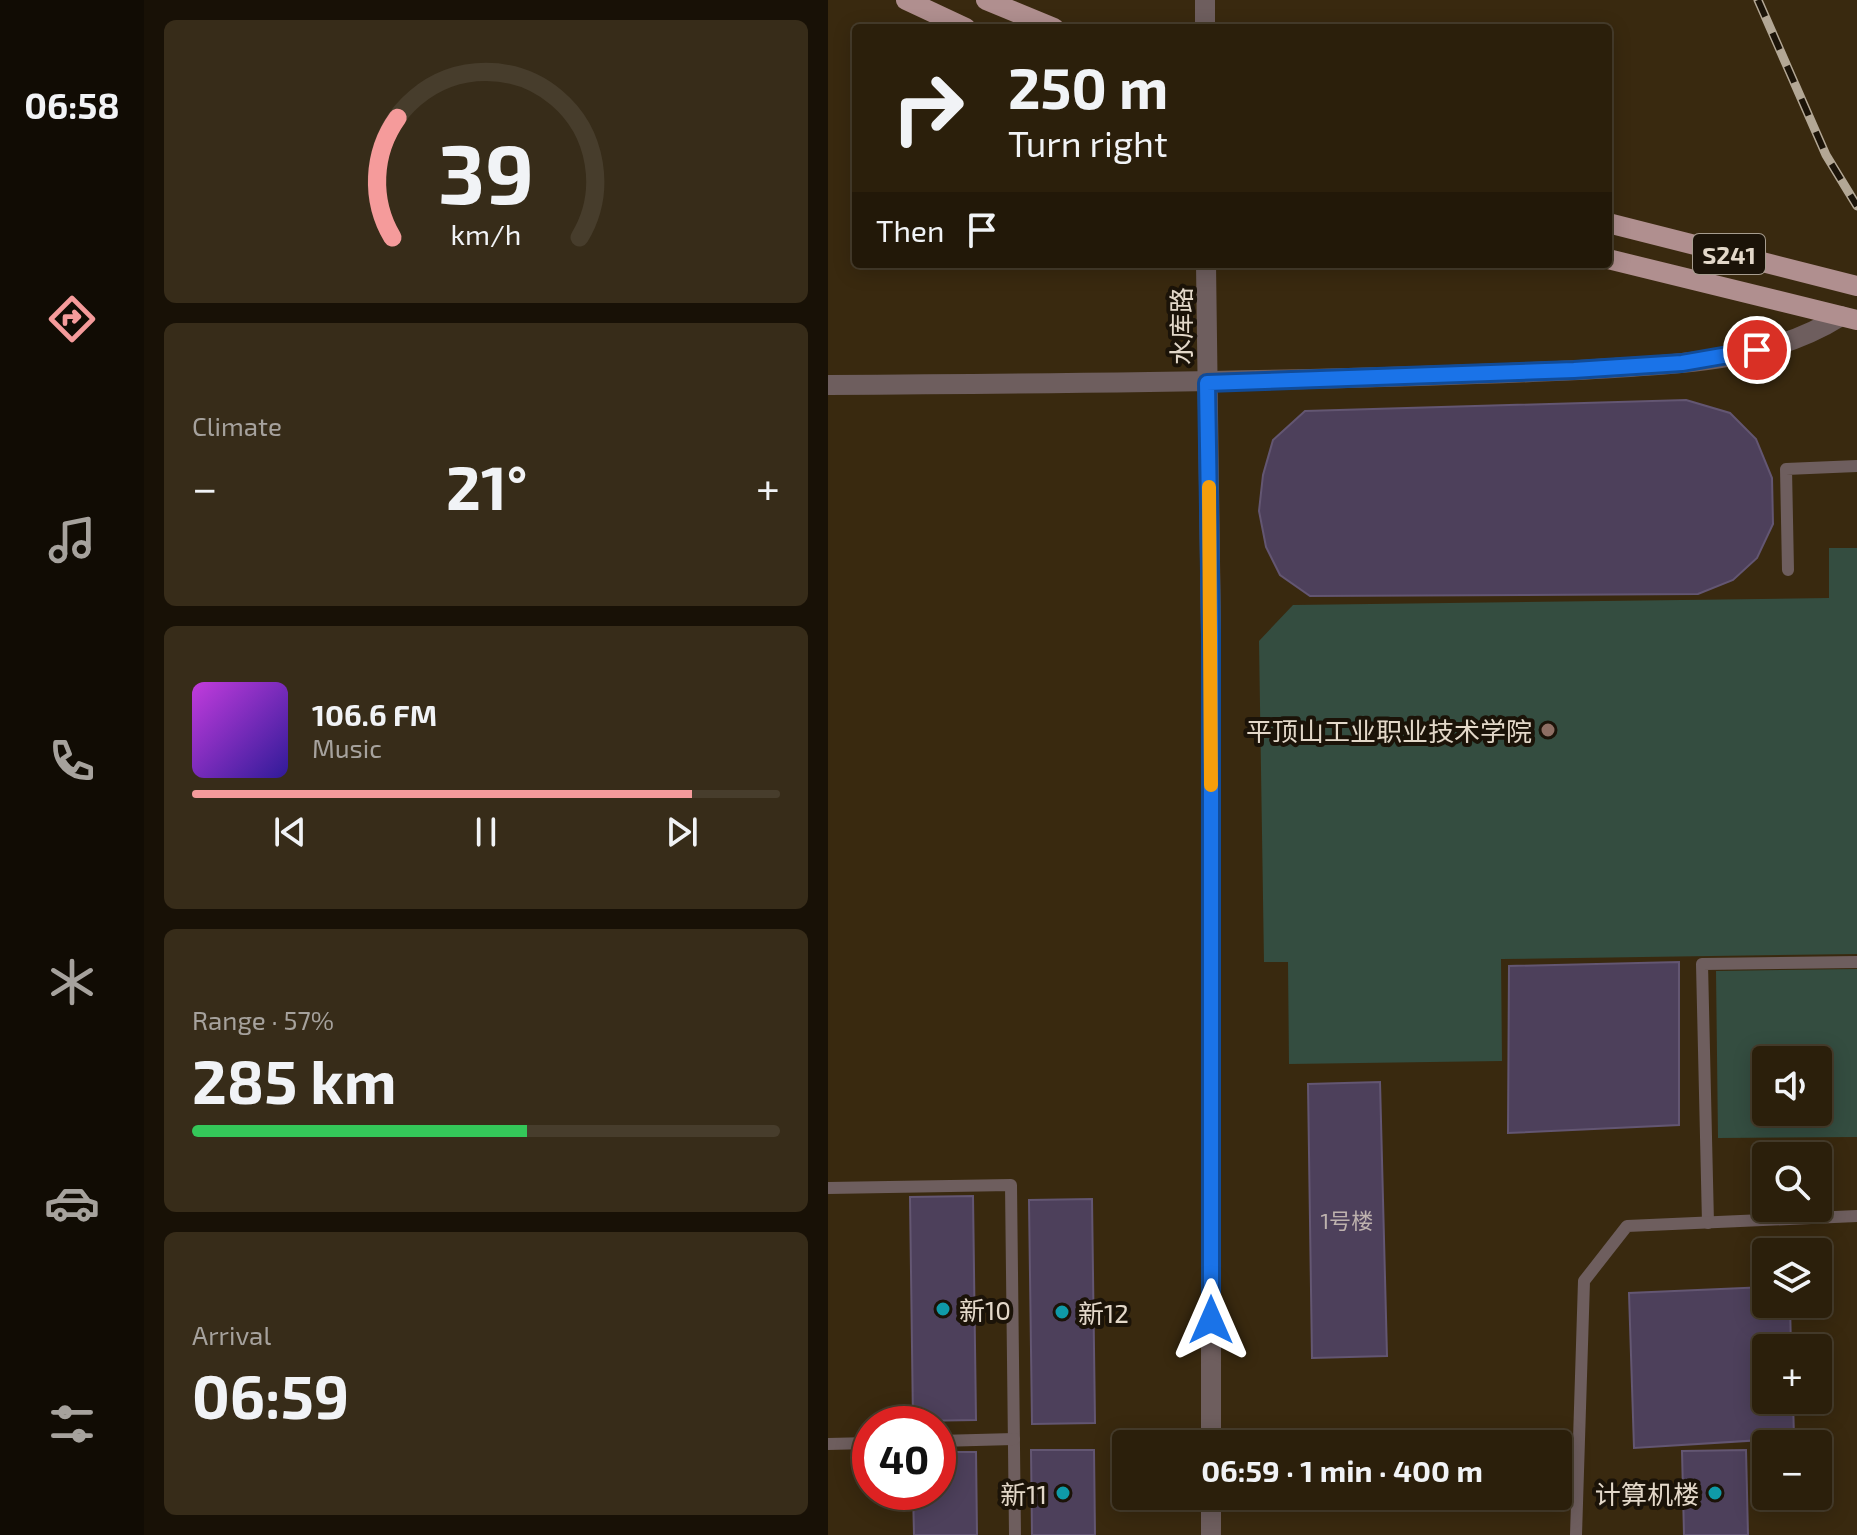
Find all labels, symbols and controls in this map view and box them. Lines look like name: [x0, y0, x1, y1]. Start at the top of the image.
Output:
text: 250 m: [1008, 53, 1168, 120]
icon: right: [876, 56, 980, 160]
text: 06:58: [24, 83, 120, 126]
text: 39: [438, 120, 534, 220]
text: Turn right: [1008, 121, 1168, 164]
icon: arrive: [960, 208, 1004, 252]
text: Then: [876, 212, 944, 248]
text: km/h: [451, 216, 521, 251]
road number: S241: [1693, 234, 1765, 274]
street label: 水库路: [1165, 287, 1196, 365]
icon: directions: [44, 291, 100, 347]
pin: [1723, 316, 1791, 384]
icon: arrive: [1735, 328, 1779, 372]
text: Climate: [192, 410, 282, 441]
text: 21°: [446, 450, 527, 522]
text: −: [192, 460, 218, 513]
text: +: [756, 460, 780, 513]
icon: music: [44, 512, 100, 568]
text: 106.6 FM: [312, 696, 437, 732]
place label: 平顶山工业职业技术学院: [1246, 715, 1532, 746]
marker: 平顶山工业职业技术学院: [1539, 721, 1557, 739]
text: Music: [312, 732, 382, 763]
icon: phone: [44, 733, 100, 789]
icon: previous: [268, 810, 312, 854]
icon: pause: [464, 810, 508, 854]
icon: next: [660, 810, 704, 854]
icon: climate: [44, 954, 100, 1010]
text: Range · 57%: [192, 1004, 334, 1035]
text: 285 km: [192, 1044, 397, 1116]
map controls: [1752, 1046, 1832, 1510]
button: sound: [1752, 1046, 1832, 1126]
button: search: [1752, 1142, 1832, 1222]
icon: car: [44, 1175, 100, 1231]
house number: 1号楼: [1321, 1207, 1373, 1233]
button: layers: [1752, 1238, 1832, 1318]
position arrow: [1169, 1278, 1253, 1362]
place label: 新10: [959, 1294, 1011, 1325]
place label: 新12: [1078, 1297, 1129, 1328]
marker: 新10: [934, 1300, 952, 1318]
marker: 新12: [1053, 1303, 1071, 1321]
text: Arrival: [192, 1319, 271, 1350]
button: +: [1752, 1334, 1832, 1414]
text: 06:59: [192, 1359, 349, 1431]
icon: filters: [44, 1396, 100, 1452]
speed limit sign: 40: [852, 1406, 956, 1510]
button: −: [1752, 1430, 1832, 1510]
text: 06:59 · 1 min · 400 m: [1201, 1452, 1483, 1488]
place label: 新11: [1000, 1478, 1047, 1509]
place label: 计算机楼: [1595, 1478, 1699, 1509]
marker: 新11: [1054, 1484, 1072, 1502]
marker: 计算机楼: [1706, 1484, 1724, 1502]

